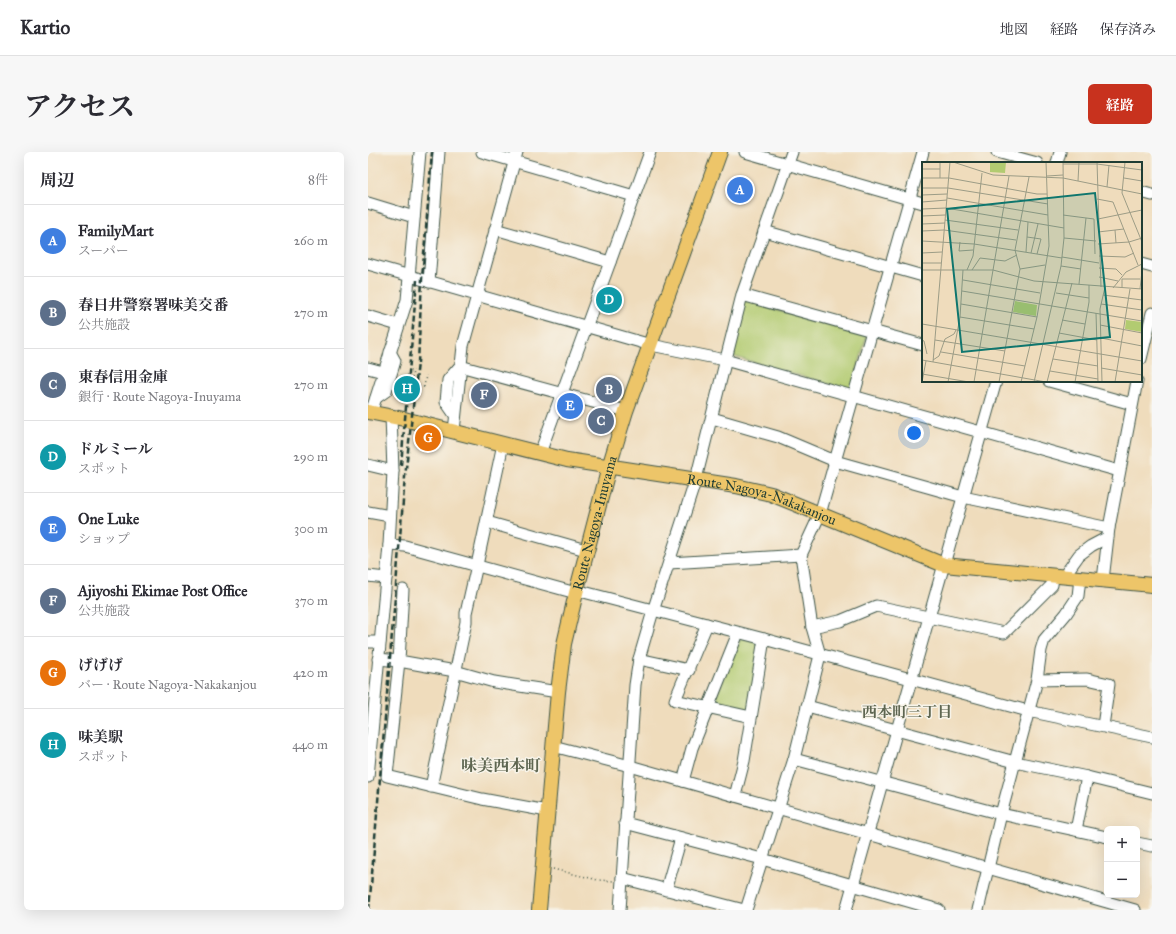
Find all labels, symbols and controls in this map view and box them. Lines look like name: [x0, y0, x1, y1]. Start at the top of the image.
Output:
text: Kartio: [20, 16, 70, 39]
text: 地図: [1000, 21, 1028, 38]
text: 経路: [1050, 21, 1078, 38]
text: 保存済み: [1100, 21, 1156, 38]
button: 経路: [1088, 84, 1152, 124]
text: アクセス: [24, 89, 135, 124]
inset map: [922, 162, 1142, 382]
text: 周辺: [40, 170, 74, 191]
text: 8件: [308, 172, 328, 188]
pin: A: [727, 175, 753, 205]
text: FamilyMart: [78, 222, 154, 240]
text: A: [49, 233, 57, 249]
text: 260 m: [294, 233, 328, 249]
text: スーパー: [78, 243, 129, 259]
pin: D: [596, 285, 622, 315]
text: 春日井警察署味美交番: [78, 296, 228, 314]
text: B: [49, 305, 57, 321]
text: 270 m: [294, 305, 328, 321]
text: 公共施設: [78, 317, 130, 333]
text: 東春信用金庫: [78, 368, 168, 386]
pin: H: [394, 374, 420, 404]
pin: B: [596, 375, 622, 405]
text: C: [49, 377, 57, 393]
text: 270 m: [294, 377, 328, 393]
pin: F: [471, 380, 497, 410]
text: 銀行 · Route Nagoya-Inuyama: [78, 389, 241, 405]
pin: E: [557, 391, 583, 421]
pin: C: [588, 406, 614, 436]
pin: G: [415, 423, 441, 453]
your location: [904, 423, 924, 443]
text: ドルミール: [78, 440, 153, 458]
text: D: [48, 449, 58, 465]
text: 290 m: [293, 449, 328, 465]
street label: Route Nagoya-Inuyama: [569, 454, 620, 592]
text: スポット: [78, 461, 130, 477]
street label: Route Nagoya-Nakakanjou: [686, 470, 840, 529]
text: One Luke: [78, 510, 139, 528]
text: E: [48, 521, 58, 537]
text: 300 m: [294, 521, 328, 537]
text: ショップ: [78, 531, 130, 547]
text: Ajiyoshi Ekimae Post Office: [78, 582, 247, 600]
text: F: [49, 593, 57, 609]
text: 370 m: [295, 593, 328, 609]
text: 公共施設: [78, 603, 130, 619]
text: げげげ: [78, 656, 123, 674]
text: G: [48, 665, 58, 681]
text: 420 m: [293, 665, 328, 681]
text: バー · Route Nagoya-Nakakanjou: [78, 677, 257, 693]
district label: 西本町三丁目: [862, 703, 952, 721]
text: 味美駅: [78, 728, 123, 746]
text: H: [47, 737, 59, 753]
text: 440 m: [292, 737, 328, 753]
text: スポット: [78, 749, 130, 765]
district label: 味美西本町: [461, 756, 541, 775]
map controls: [1104, 826, 1140, 898]
button: +: [1104, 826, 1140, 862]
button: −: [1104, 862, 1140, 898]

